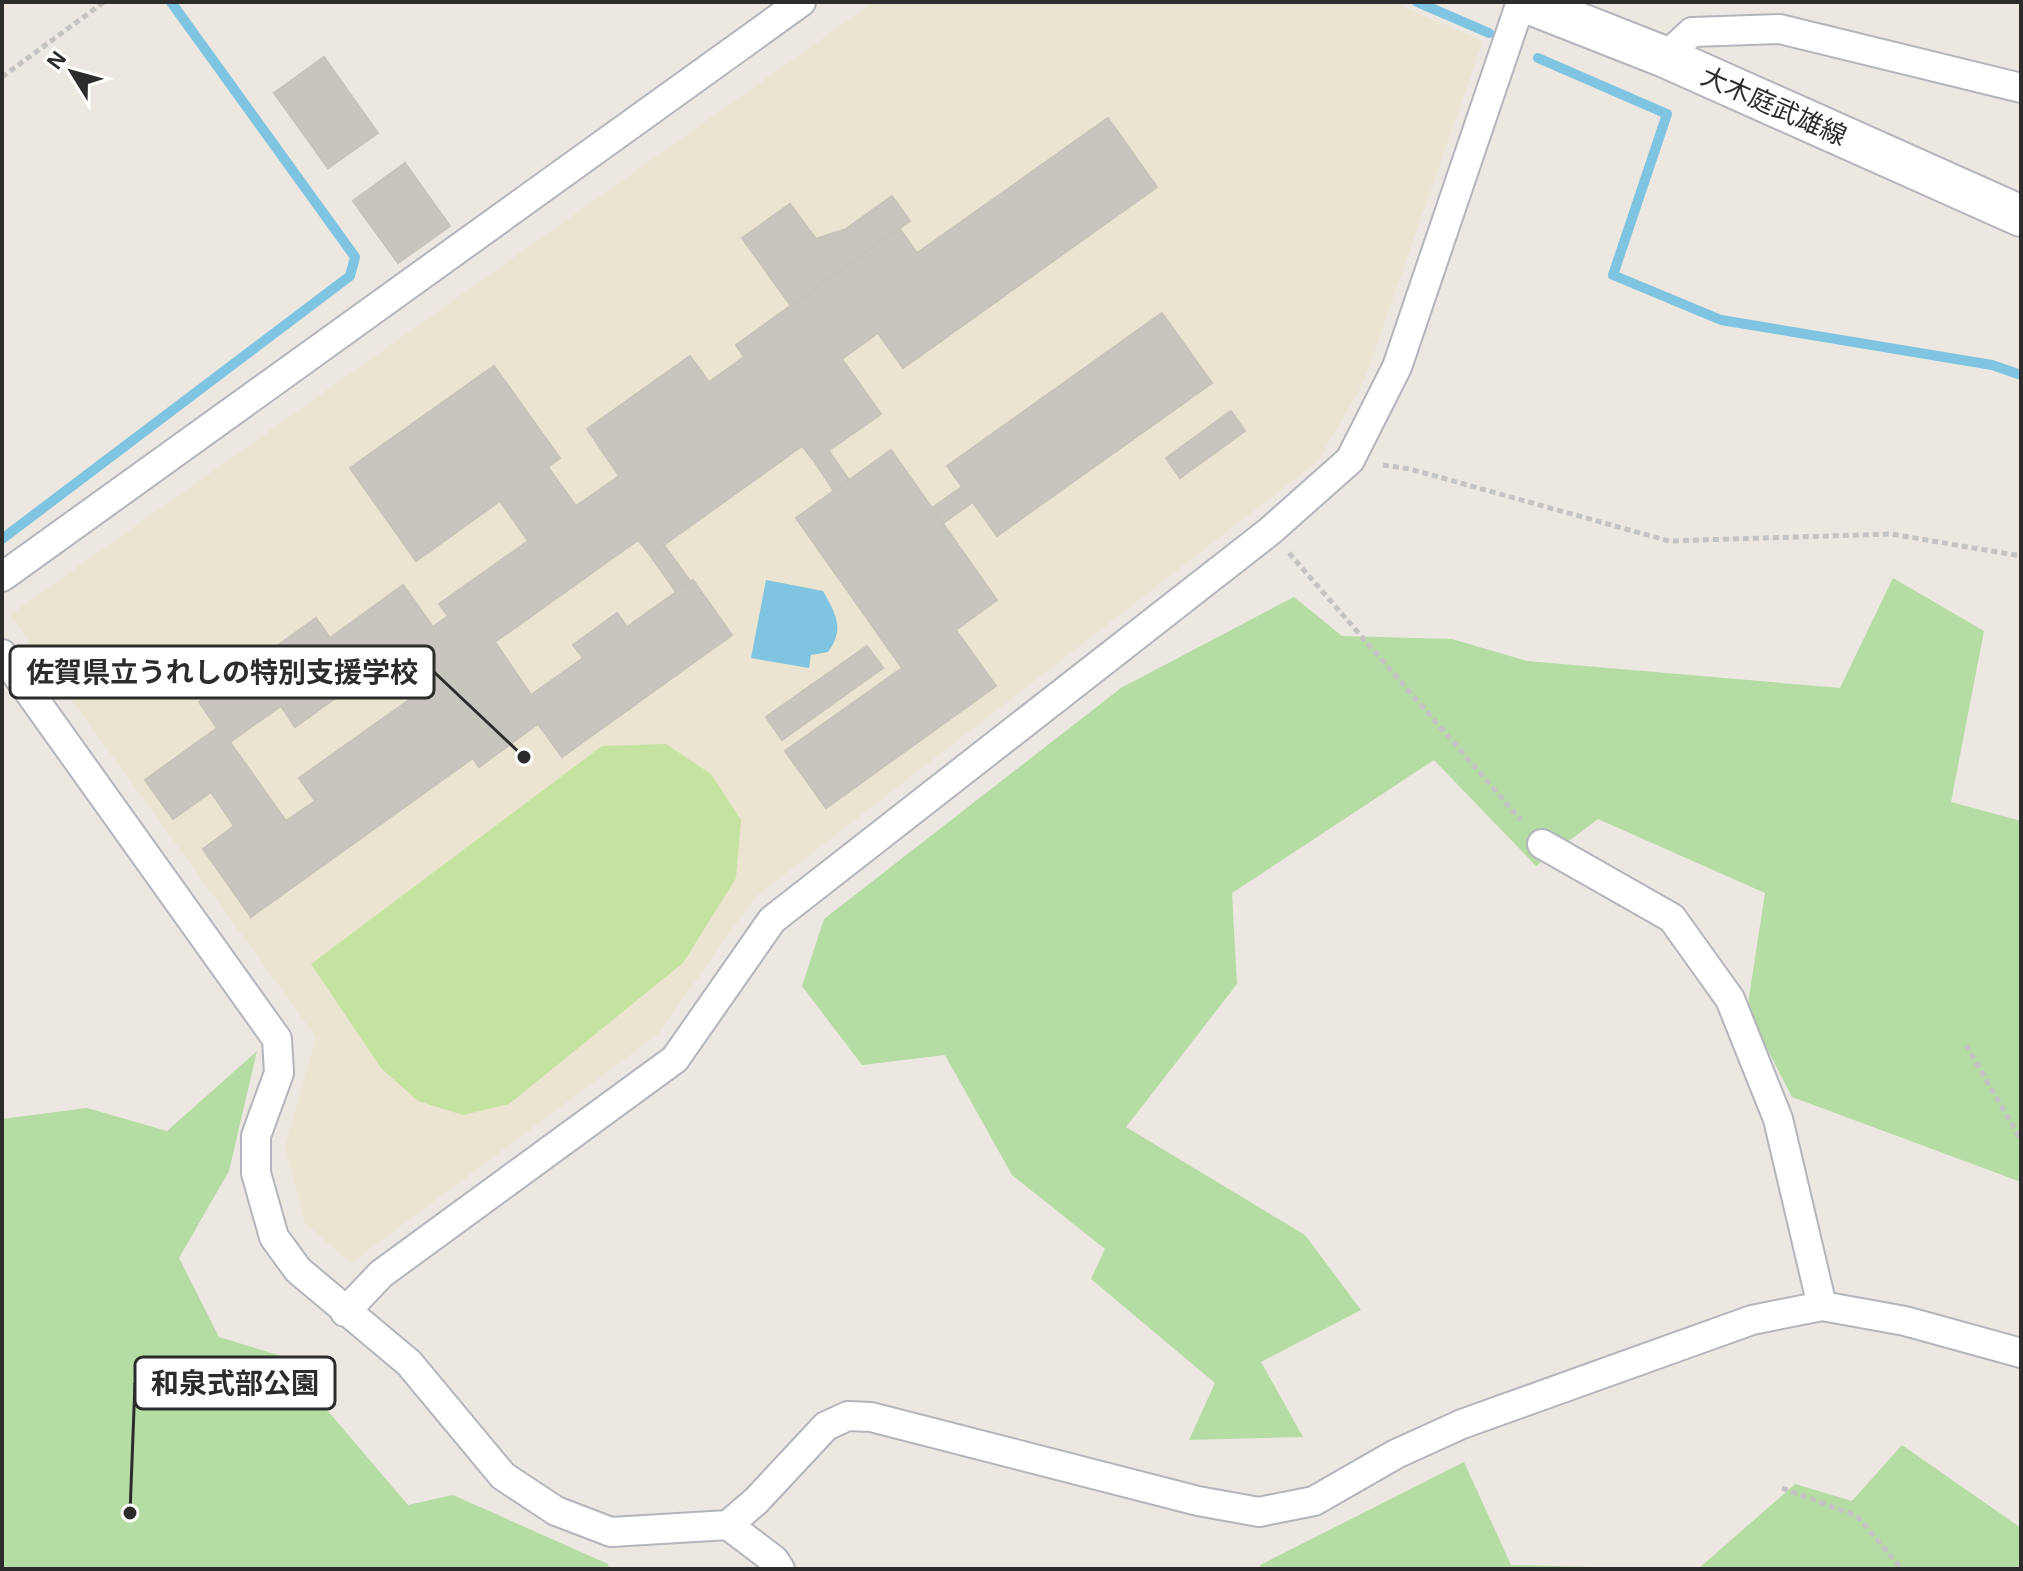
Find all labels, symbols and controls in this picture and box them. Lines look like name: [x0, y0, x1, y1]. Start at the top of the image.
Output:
north arrow: [32, 32, 112, 112]
text: N: [42, 46, 71, 74]
street label: 大木庭武雄線: [1697, 61, 1851, 151]
callout: 佐賀県立うれしの特別支援学校: [10, 646, 434, 698]
text: 佐賀県立うれしの特別支援学校: [26, 657, 418, 688]
callout: 和泉式部公園: [135, 1357, 335, 1409]
text: 和泉式部公園: [151, 1368, 319, 1399]

